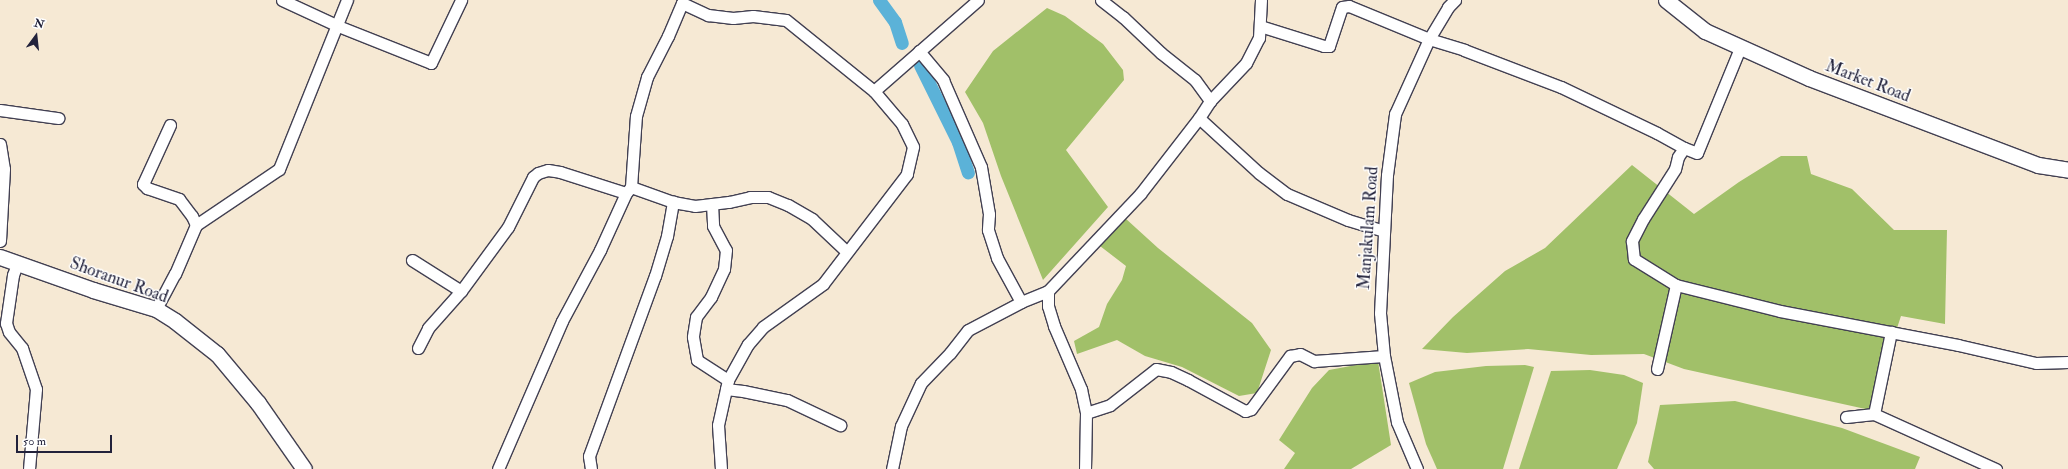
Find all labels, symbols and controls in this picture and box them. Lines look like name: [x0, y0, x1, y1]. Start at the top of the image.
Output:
north arrow: [16, 16, 56, 56]
text: N: [33, 16, 46, 31]
street label: Market Road: [1823, 55, 1913, 107]
street label: Manjakulam Road: [1354, 166, 1382, 290]
street label: Shoranur Road: [67, 253, 171, 307]
scale bar: [18, 427, 114, 453]
text: 50 m: [23, 434, 46, 449]

